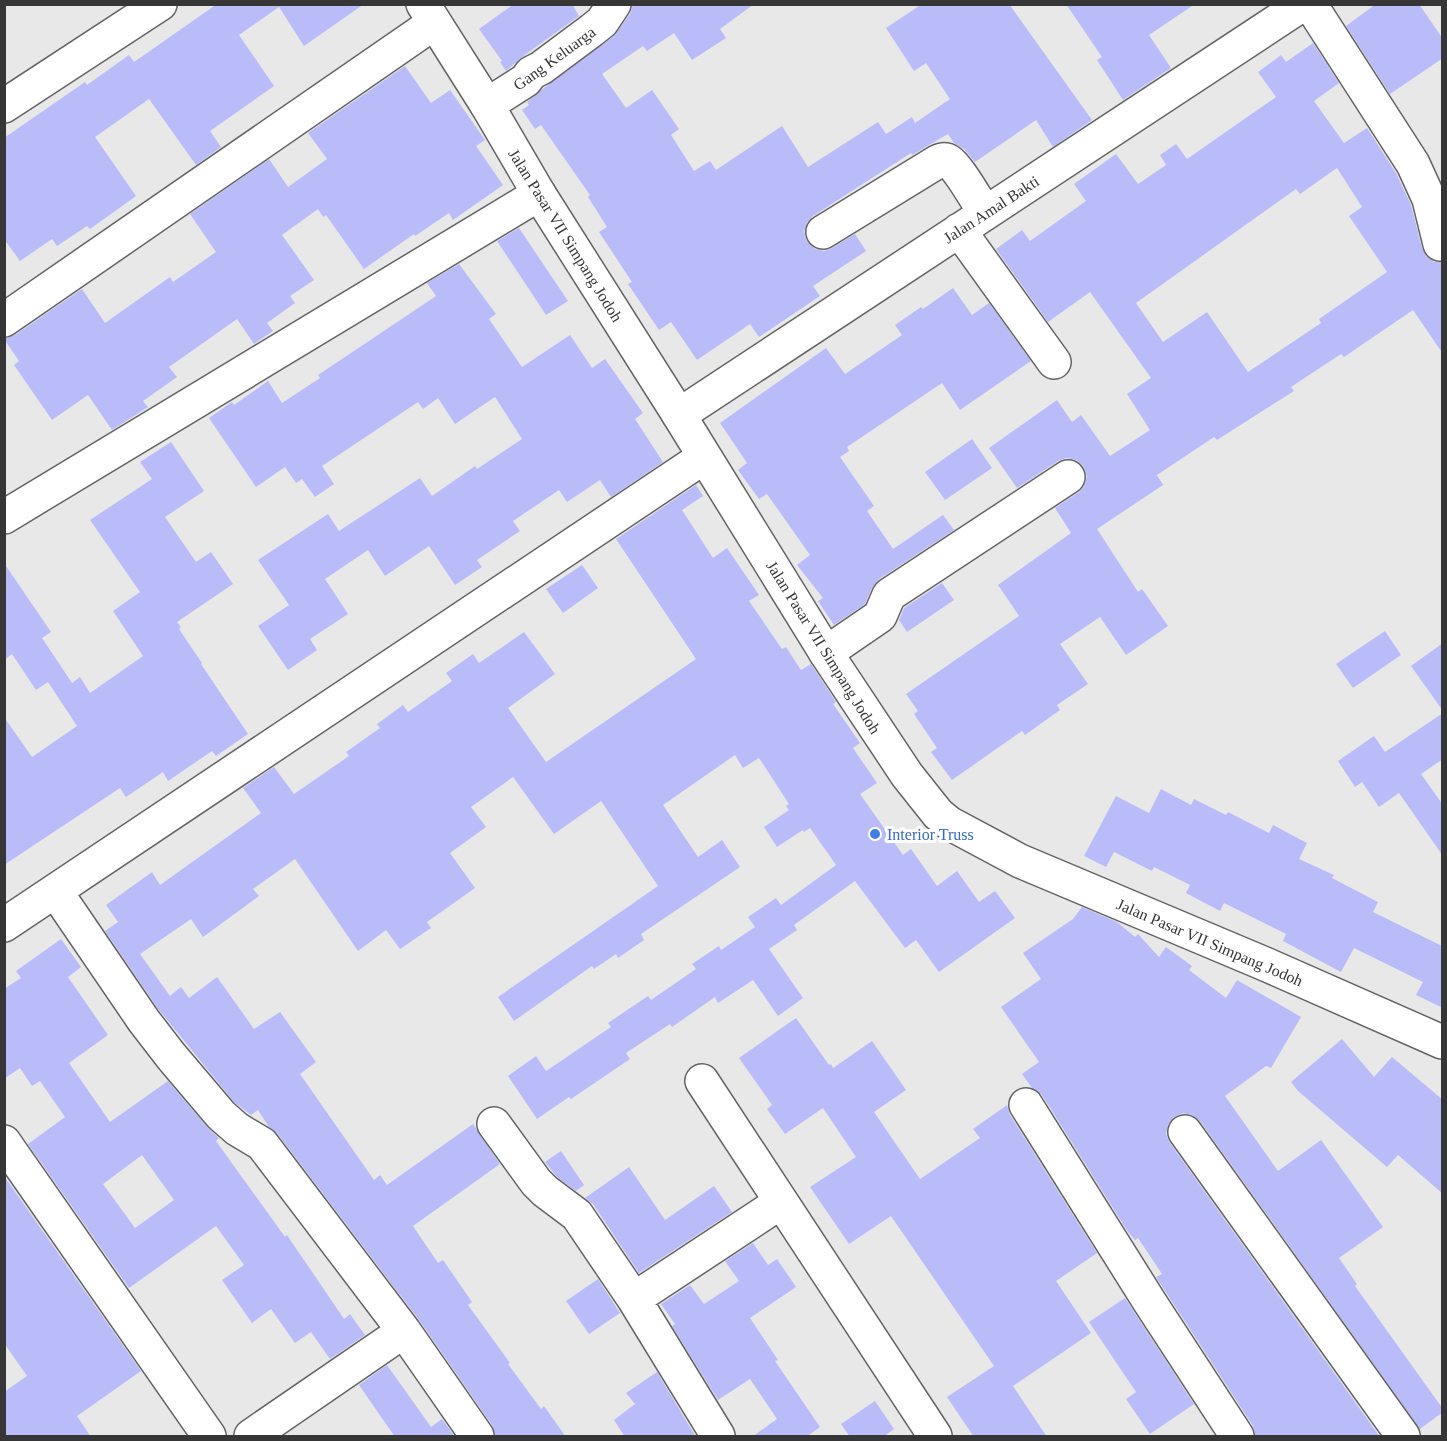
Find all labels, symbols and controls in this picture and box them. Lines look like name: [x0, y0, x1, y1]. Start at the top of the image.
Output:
street label: Gang Keluarga: [510, 23, 599, 95]
street label: Jalan Pasar VII Simpang Jodoh: [504, 146, 626, 325]
street label: Jalan Amal Bakti: [940, 172, 1043, 247]
street label: Jalan Pasar VII Simpang Jodoh: [762, 558, 884, 737]
place label: Interior Truss: [887, 826, 974, 843]
marker: Interior Truss: [868, 827, 882, 841]
street label: Jalan Pasar VII Simpang Jodoh: [1114, 895, 1305, 990]

